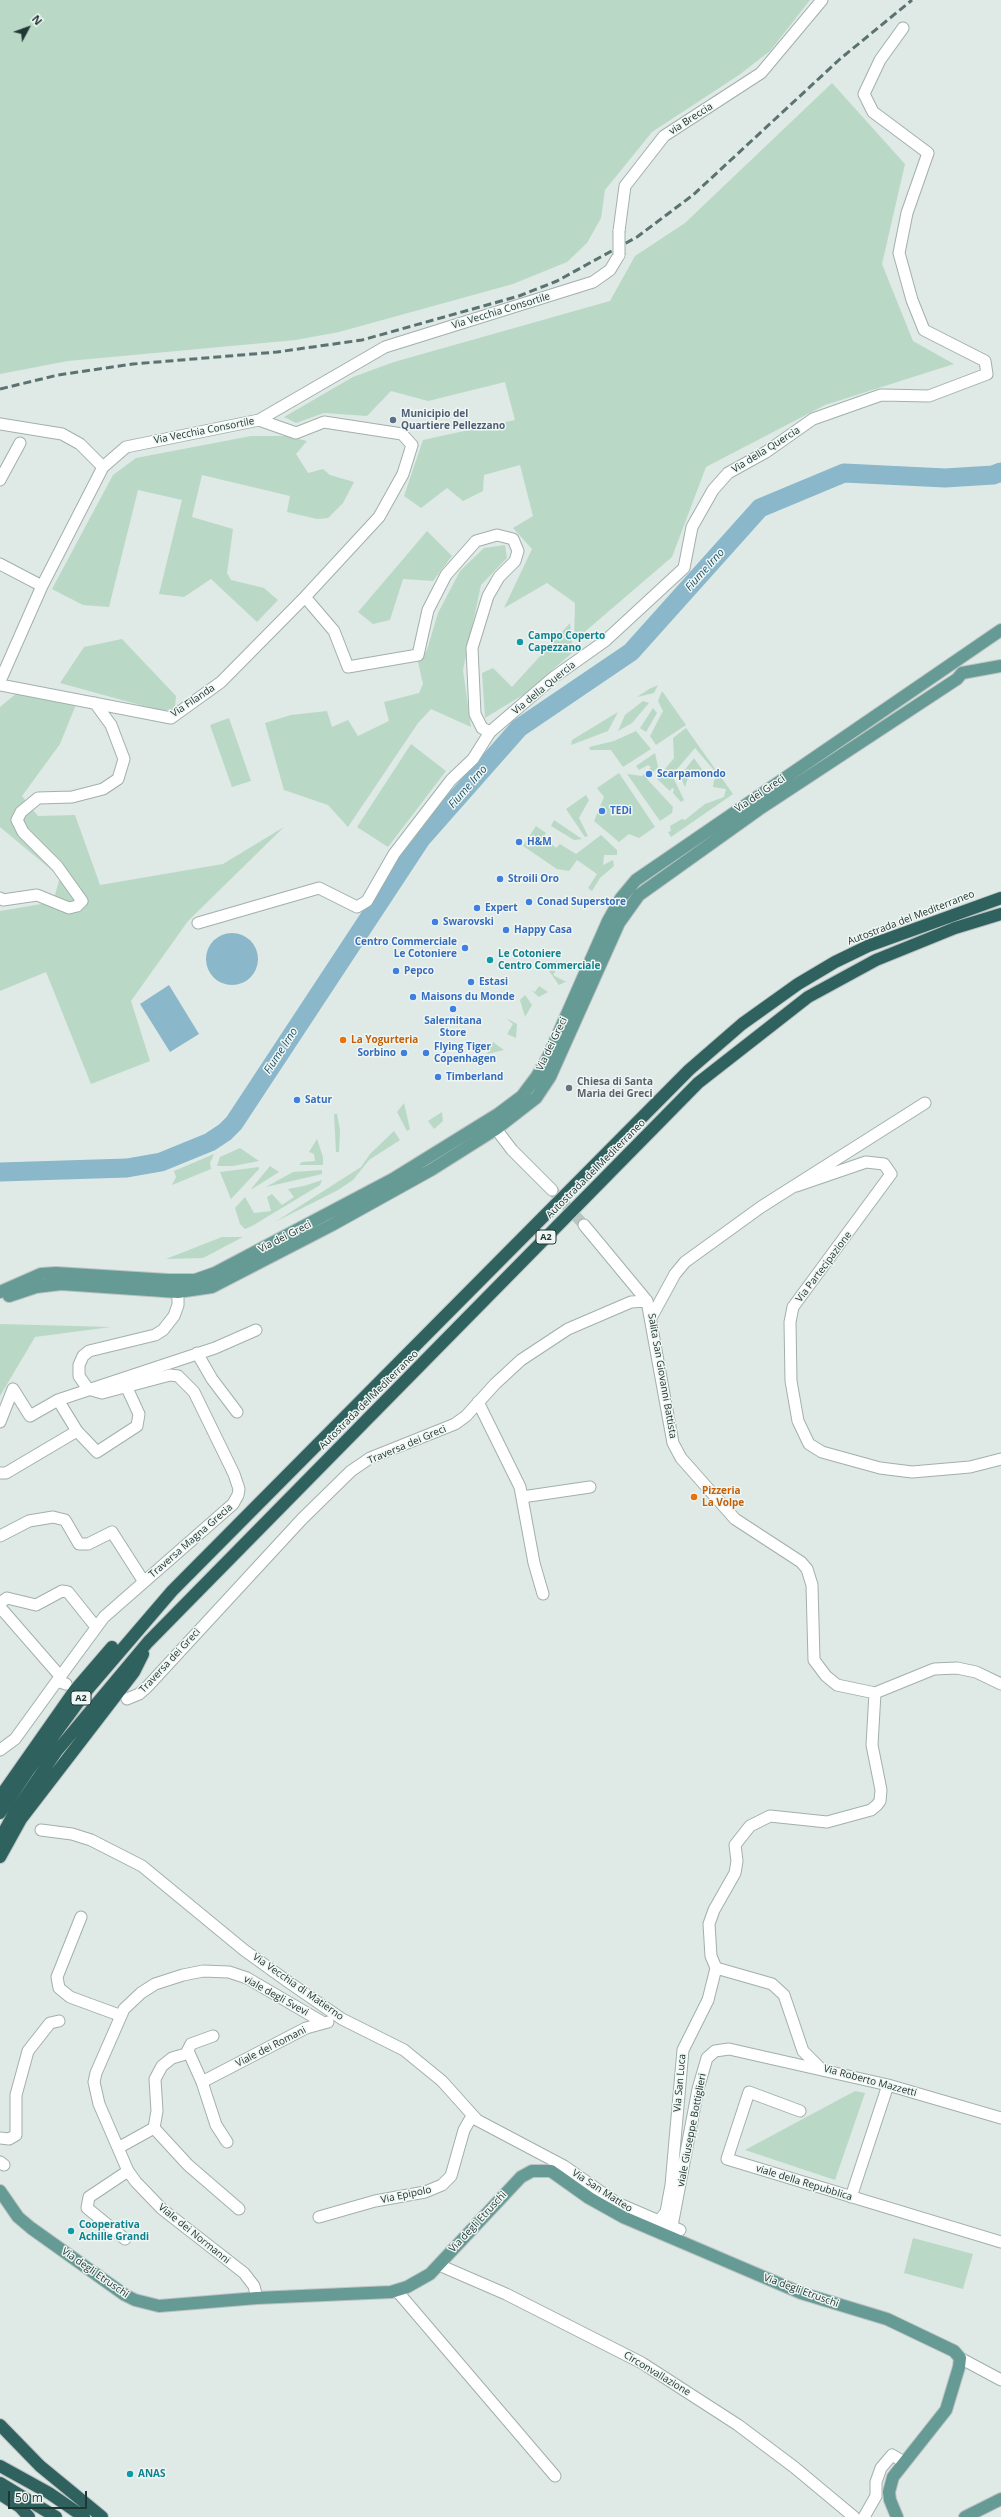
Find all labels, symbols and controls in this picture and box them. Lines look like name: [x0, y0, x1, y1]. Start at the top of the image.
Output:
north arrow: [8, 8, 48, 48]
text: N: [29, 11, 46, 28]
street label: via Breccia: [667, 100, 715, 138]
street label: Via Vecchia Consortile: [450, 290, 552, 332]
place label: Municipio del Quartiere Pellezzano: [401, 408, 505, 432]
street label: Via Vecchia Consortile: [153, 415, 255, 447]
marker: Municipio del Quartiere Pellezzano: [388, 415, 398, 425]
street label: Via della Quercia: [730, 424, 802, 476]
water label: Fiume Irno: [683, 546, 727, 594]
place label: Campo Coperto Capezzano: [528, 630, 605, 654]
marker: Campo Coperto Capezzano: [515, 637, 525, 647]
street label: Via della Quercia: [510, 659, 578, 717]
street label: Via Filanda: [169, 682, 217, 720]
water label: Fiume Irno: [446, 763, 490, 811]
place label: Scarpamondo: [657, 768, 726, 780]
marker: Scarpamondo: [644, 769, 654, 779]
street label: Via dei Greci: [733, 773, 787, 815]
place label: TEDi: [610, 805, 632, 817]
marker: TEDi: [597, 806, 607, 816]
place label: H&M: [527, 836, 552, 848]
marker: H&M: [514, 837, 524, 847]
place label: Stroili Oro: [508, 873, 559, 885]
marker: Stroili Oro: [495, 874, 505, 884]
street label: Autostrada del Mediterraneo: [846, 888, 976, 948]
place label: Conad Superstore: [537, 896, 626, 908]
marker: Conad Superstore: [524, 897, 534, 907]
place label: Expert: [485, 902, 518, 914]
marker: Expert: [472, 903, 482, 913]
place label: Swarovski: [443, 916, 494, 928]
marker: Swarovski: [430, 917, 440, 927]
place label: Happy Casa: [514, 924, 572, 936]
marker: Happy Casa: [501, 925, 511, 935]
place label: Centro Commerciale Le Cotoniere: [355, 936, 457, 960]
marker: Centro Commerciale Le Cotoniere: [460, 943, 470, 953]
place label: Le Cotoniere Centro Commerciale: [498, 948, 600, 972]
marker: Le Cotoniere Centro Commerciale: [485, 955, 495, 965]
place label: Pepco: [404, 965, 434, 977]
marker: Pepco: [391, 966, 401, 976]
place label: Estasi: [479, 976, 508, 988]
marker: Estasi: [466, 977, 476, 987]
place label: Maisons du Monde: [421, 991, 515, 1003]
marker: Maisons du Monde: [408, 992, 418, 1002]
marker: Salernitana Store: [448, 1004, 458, 1014]
place label: Salernitana Store: [424, 1015, 482, 1038]
street label: Via dei Greci: [534, 1015, 570, 1073]
water label: Fiume Irno: [261, 1026, 301, 1076]
place label: La Yogurteria: [351, 1034, 418, 1046]
marker: La Yogurteria: [338, 1035, 348, 1045]
place label: Flying Tiger Copenhagen: [434, 1041, 496, 1064]
place label: Sorbino: [358, 1047, 396, 1059]
marker: Sorbino: [399, 1048, 409, 1058]
marker: Flying Tiger Copenhagen: [421, 1048, 431, 1058]
place label: Timberland: [446, 1071, 503, 1083]
marker: Timberland: [433, 1072, 443, 1082]
place label: Chiesa di Santa Maria dei Greci: [577, 1076, 653, 1100]
marker: Chiesa di Santa Maria dei Greci: [564, 1083, 574, 1093]
place label: Satur: [305, 1094, 332, 1106]
marker: Satur: [292, 1095, 302, 1105]
street label: Autostrada del Mediterraneo: [544, 1117, 648, 1221]
street label: Via dei Greci: [257, 1219, 313, 1255]
street label: Via Partecipazione: [793, 1229, 855, 1305]
road number: A2: [536, 1230, 556, 1244]
street label: Salita San Giovanni Battista: [645, 1312, 679, 1440]
street label: Autostrada del Mediterraneo: [317, 1348, 421, 1452]
street label: Traversa dei Greci: [366, 1423, 448, 1467]
place label: Pizzeria La Volpe: [702, 1485, 744, 1508]
marker: Pizzeria La Volpe: [689, 1492, 699, 1502]
street label: Traversa Magna Grecia: [147, 1501, 235, 1581]
street label: Traversa dei Greci: [137, 1626, 203, 1696]
road number: A2: [71, 1691, 91, 1705]
street label: Via Vecchia di Matierno: [250, 1951, 346, 2023]
street label: viale degli Svevi: [242, 1973, 310, 2019]
street label: Viale dei Romani: [234, 2024, 308, 2070]
street label: Via San Luca: [671, 2054, 689, 2112]
street label: Via Roberto Mazzetti: [822, 2063, 918, 2099]
street label: viale Giuseppe Bottiglieri: [675, 2072, 709, 2188]
street label: viale della Repubblica: [754, 2163, 854, 2203]
street label: Via San Matteo: [569, 2167, 635, 2215]
street label: Via Epipolo: [380, 2184, 432, 2206]
street label: Via degli Etruschi: [447, 2189, 509, 2255]
street label: Viale dei Normanni: [156, 2201, 232, 2267]
place label: Cooperativa Achille Grandi: [79, 2219, 149, 2242]
marker: Cooperativa Achille Grandi: [66, 2226, 76, 2236]
street label: Via degli Etruschi: [59, 2245, 131, 2301]
street label: Via degli Etruschi: [762, 2272, 840, 2310]
street label: Circonvallazione: [621, 2349, 693, 2399]
place label: ANAS: [138, 2468, 165, 2480]
marker: ANAS: [125, 2469, 135, 2479]
scale bar: [10, 2483, 89, 2509]
text: 50 m: [15, 2489, 43, 2506]

